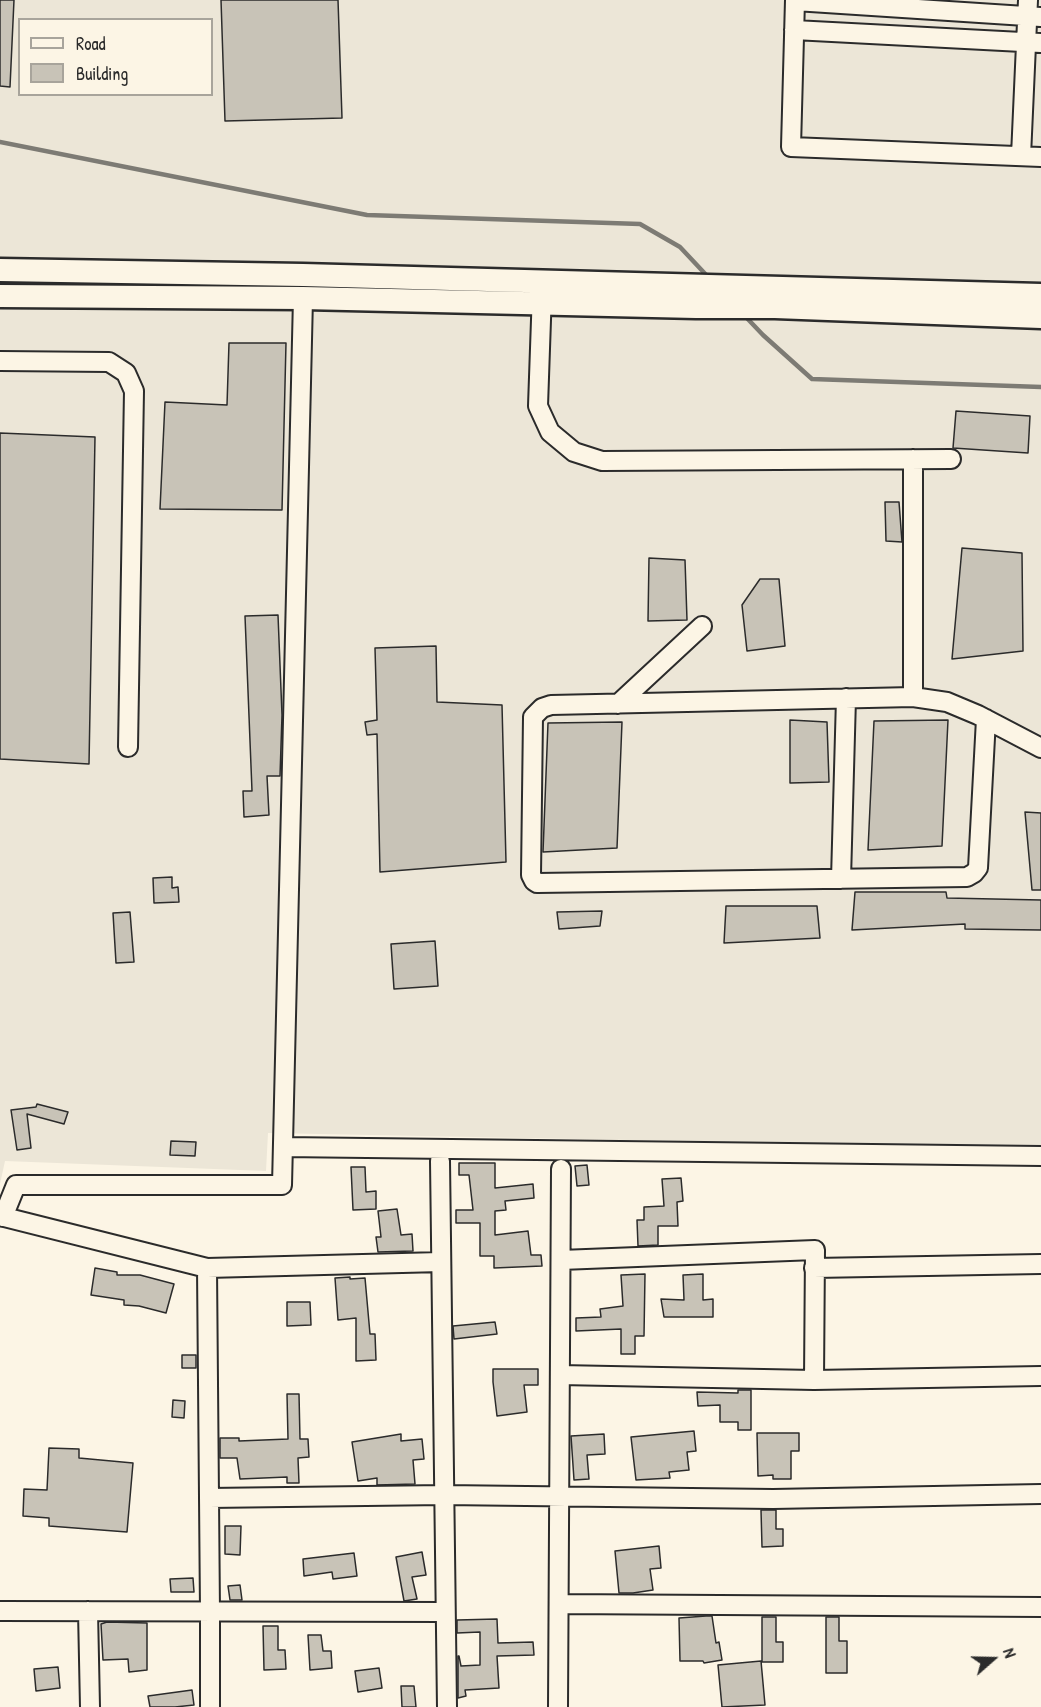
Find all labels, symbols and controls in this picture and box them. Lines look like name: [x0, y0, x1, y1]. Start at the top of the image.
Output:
legend: [18, 18, 213, 96]
text: Road: [76, 31, 106, 56]
text: Building: [76, 61, 128, 86]
north arrow: [963, 1629, 1023, 1689]
text: N: [998, 1645, 1022, 1661]

